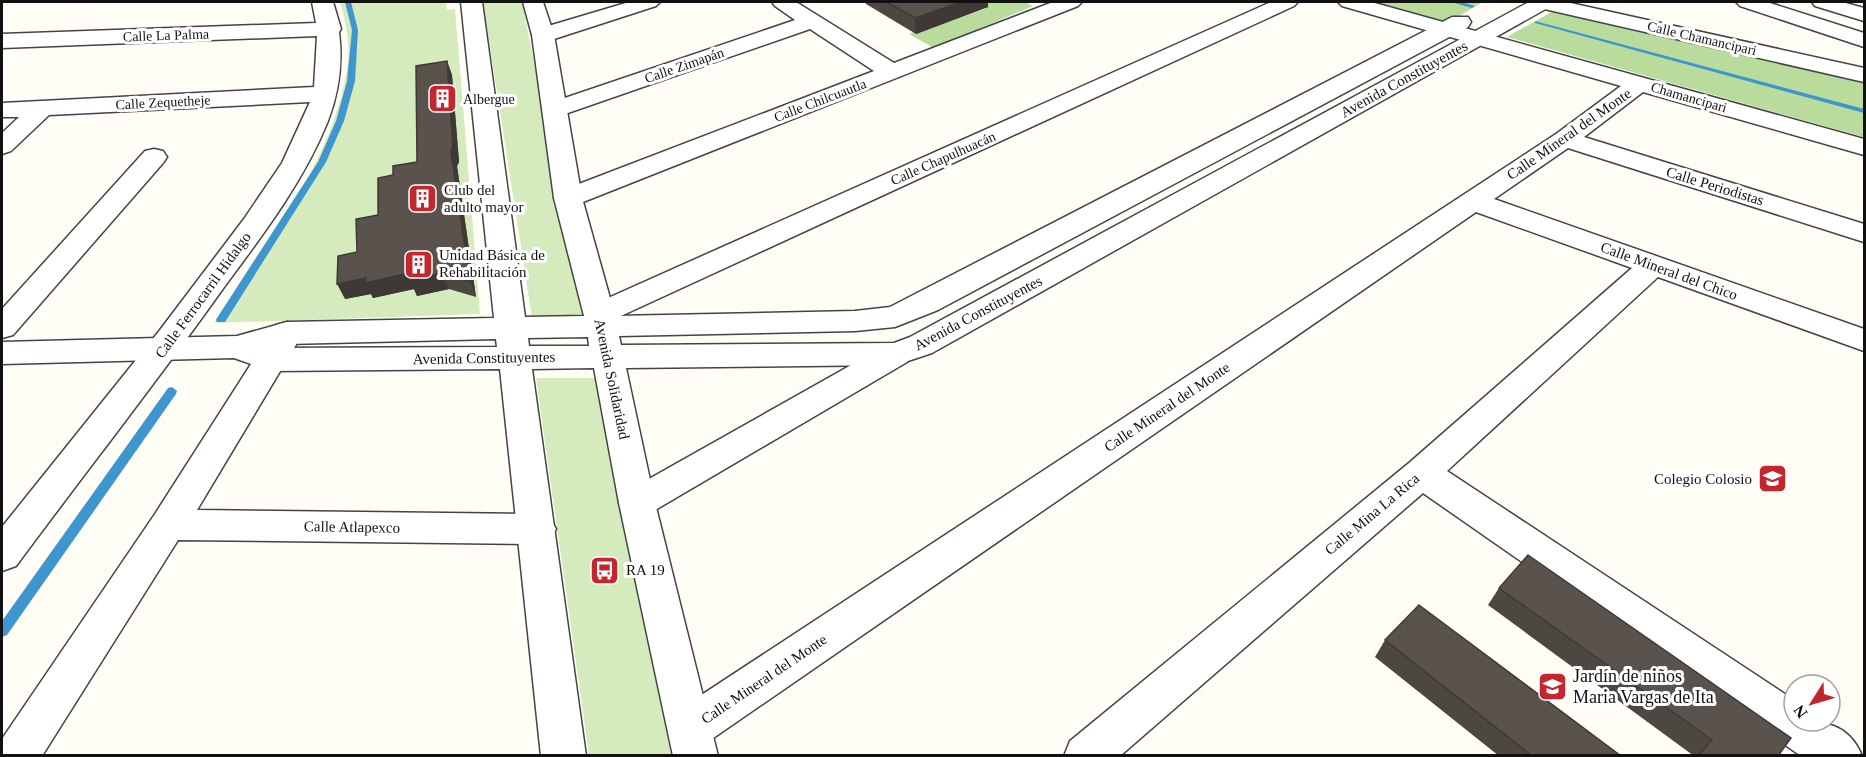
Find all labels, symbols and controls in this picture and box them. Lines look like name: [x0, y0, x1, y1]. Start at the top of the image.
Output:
street label: Calle Chamancipari: [1646, 19, 1758, 58]
street label: Calle La Palma: [123, 26, 210, 45]
street label: Avenida Constituyentes: [1338, 37, 1470, 121]
street label: Calle Zimapán: [643, 45, 726, 86]
street label: Calle Chilcuautla: [772, 76, 869, 125]
street label: Chamancipari: [1649, 79, 1729, 116]
building icon: Albergue: [426, 83, 458, 115]
street label: Calle Mineral del Monte: [1504, 85, 1634, 183]
place label: Albergue: [463, 92, 515, 107]
street label: Calle Zequetheje: [115, 93, 211, 112]
street label: Calle Chapulhuacán: [888, 129, 998, 188]
street label: Calle Periodistas: [1664, 164, 1766, 208]
place label: Club del adulto mayor: [444, 182, 524, 215]
building icon: Club del adulto mayor: [407, 183, 439, 215]
street label: Calle Ferrocarril Hidalgo: [152, 229, 254, 361]
street label: Calle Mineral del Chico: [1598, 239, 1740, 303]
place label: Unidad Básica de Rehabilitación: [439, 247, 545, 280]
building icon: Unidad Básica de Rehabilitación: [402, 248, 434, 280]
street label: Avenida Constituyentes: [911, 272, 1045, 354]
street label: Avenida Solidaridad: [591, 317, 633, 441]
street label: Avenida Constituyentes: [413, 349, 556, 367]
street label: Calle Mineral del Monte: [1101, 359, 1233, 455]
school or university icon: Colegio Colosio: [1757, 463, 1789, 495]
street label: Calle Mina La Rica: [1322, 470, 1423, 558]
place label: Colegio Colosio: [1654, 471, 1752, 487]
street label: Calle Atlapexco: [304, 518, 400, 536]
bus stop icon: RA 19: [589, 554, 621, 586]
place label: RA 19: [626, 562, 665, 578]
street label: Calle Mineral del Monte: [698, 631, 830, 727]
place label: Jardín de niños Maria Vargas de Ita: [1573, 666, 1714, 707]
school or university icon: Jardín de niños Maria Vargas de Ita: [1536, 670, 1568, 702]
north arrow: [1782, 673, 1842, 733]
text: N: [1790, 702, 1811, 721]

